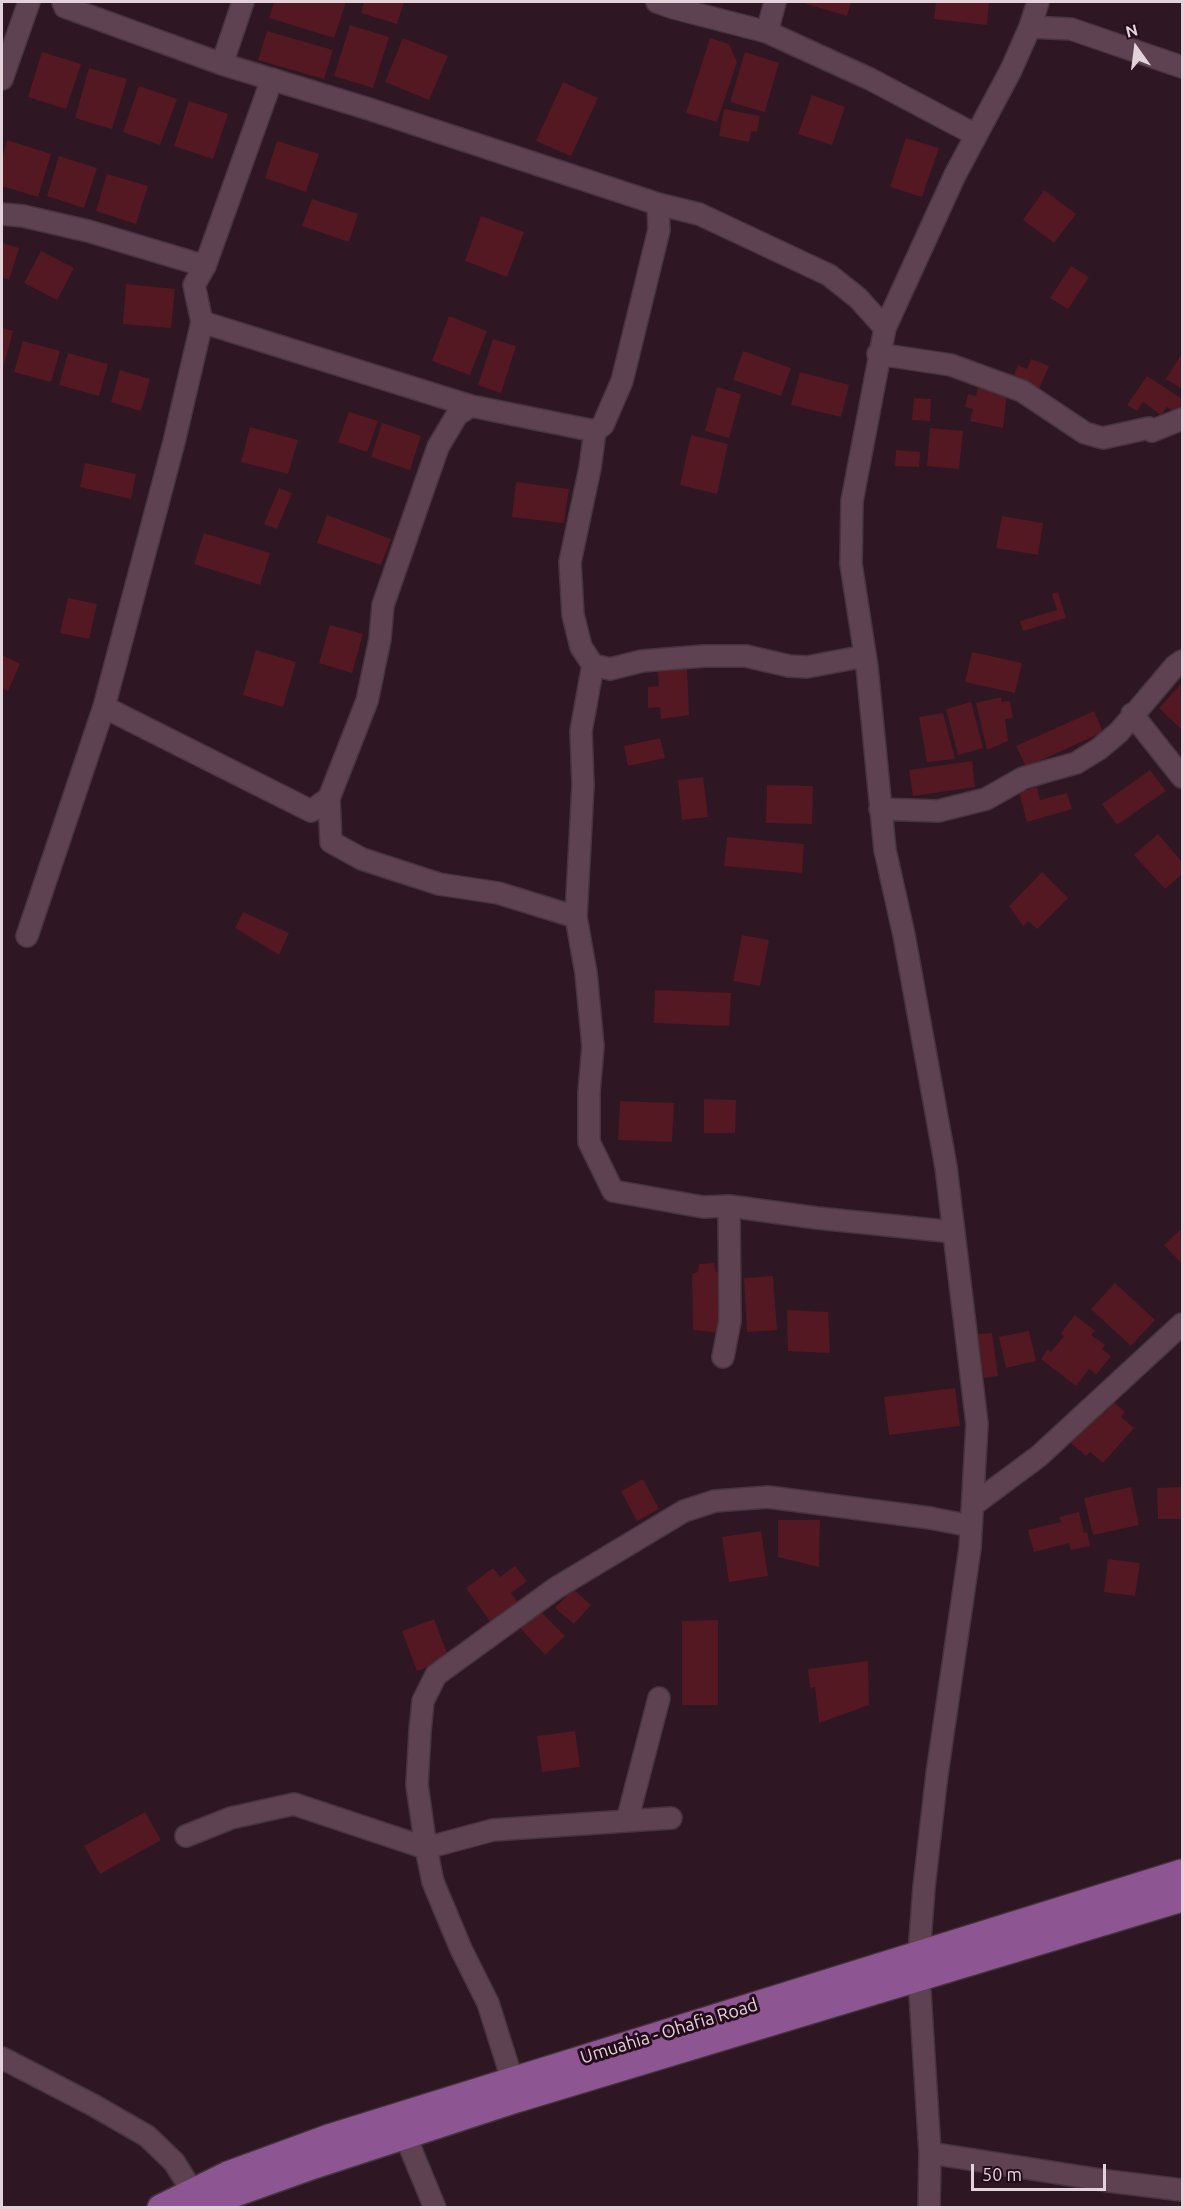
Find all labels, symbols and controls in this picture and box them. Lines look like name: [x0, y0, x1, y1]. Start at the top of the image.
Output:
north arrow: [1106, 18, 1166, 78]
text: N: [1124, 20, 1140, 41]
street label: Umuahia - Ohafia Road: [578, 1994, 760, 2068]
scale bar: [974, 2152, 1109, 2190]
text: 50 m: [982, 2164, 1022, 2184]

